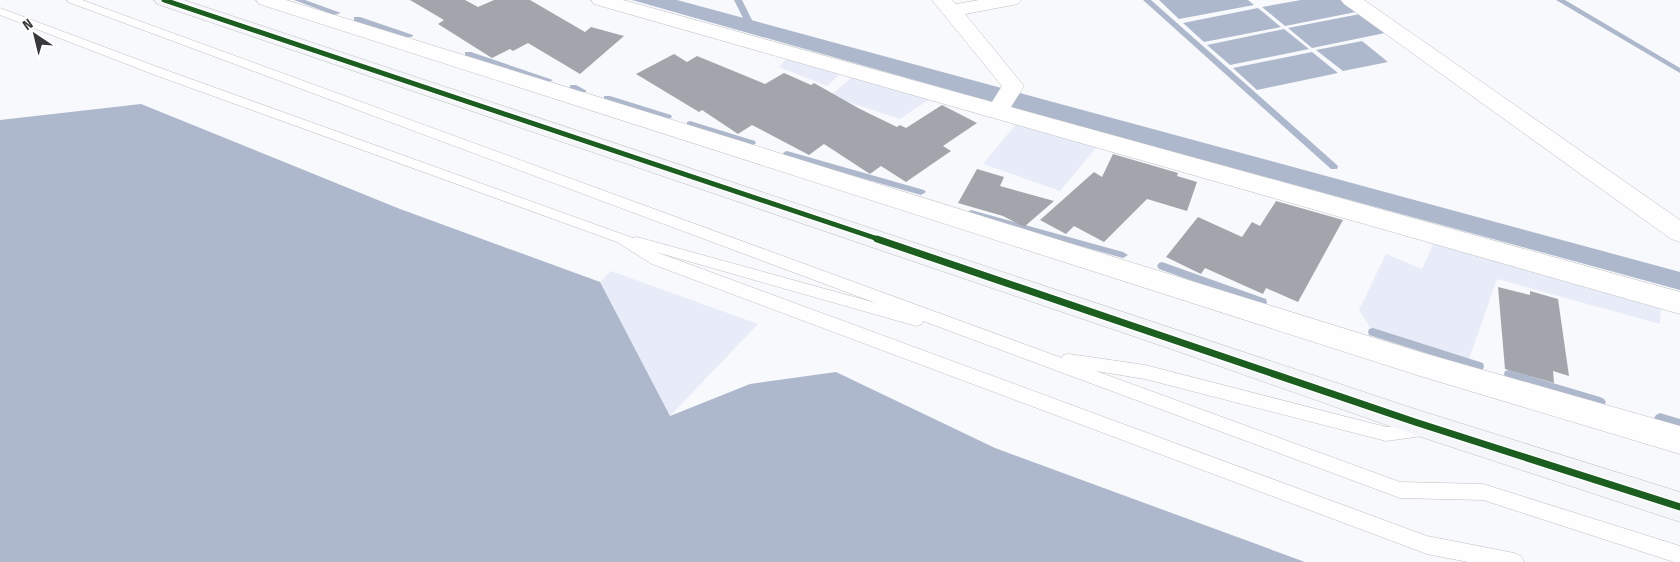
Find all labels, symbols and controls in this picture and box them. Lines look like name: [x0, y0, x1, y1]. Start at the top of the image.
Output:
north arrow: [10, 10, 60, 60]
text: N: [20, 15, 36, 34]

